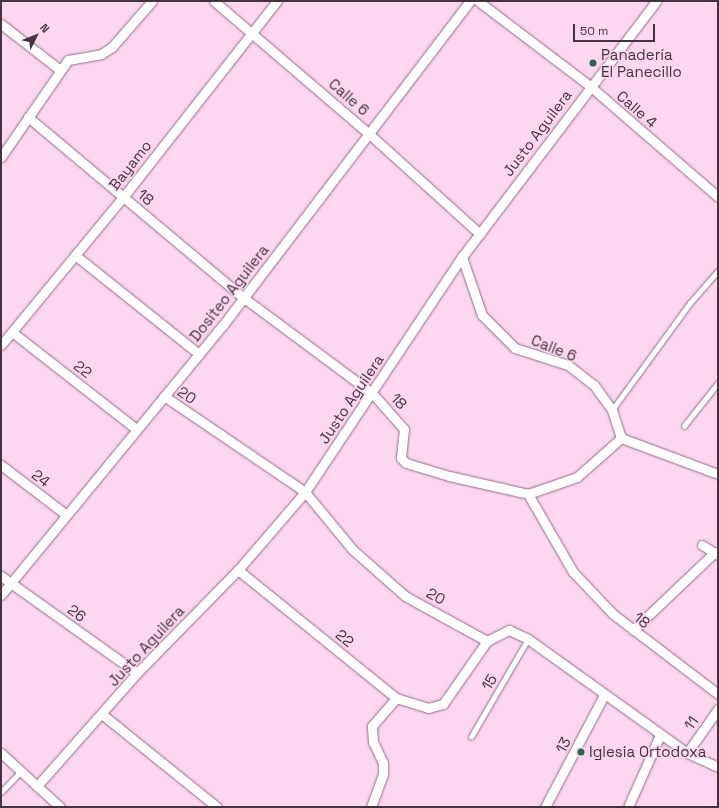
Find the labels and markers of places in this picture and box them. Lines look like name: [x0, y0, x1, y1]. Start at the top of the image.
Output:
place label: Panadería El Panecillo: [601, 45, 682, 80]
marker: Panadería El Panecillo: [588, 58, 598, 68]
place label: Iglesia Ortodoxa: [589, 743, 706, 761]
marker: Iglesia Ortodoxa: [576, 747, 586, 757]

